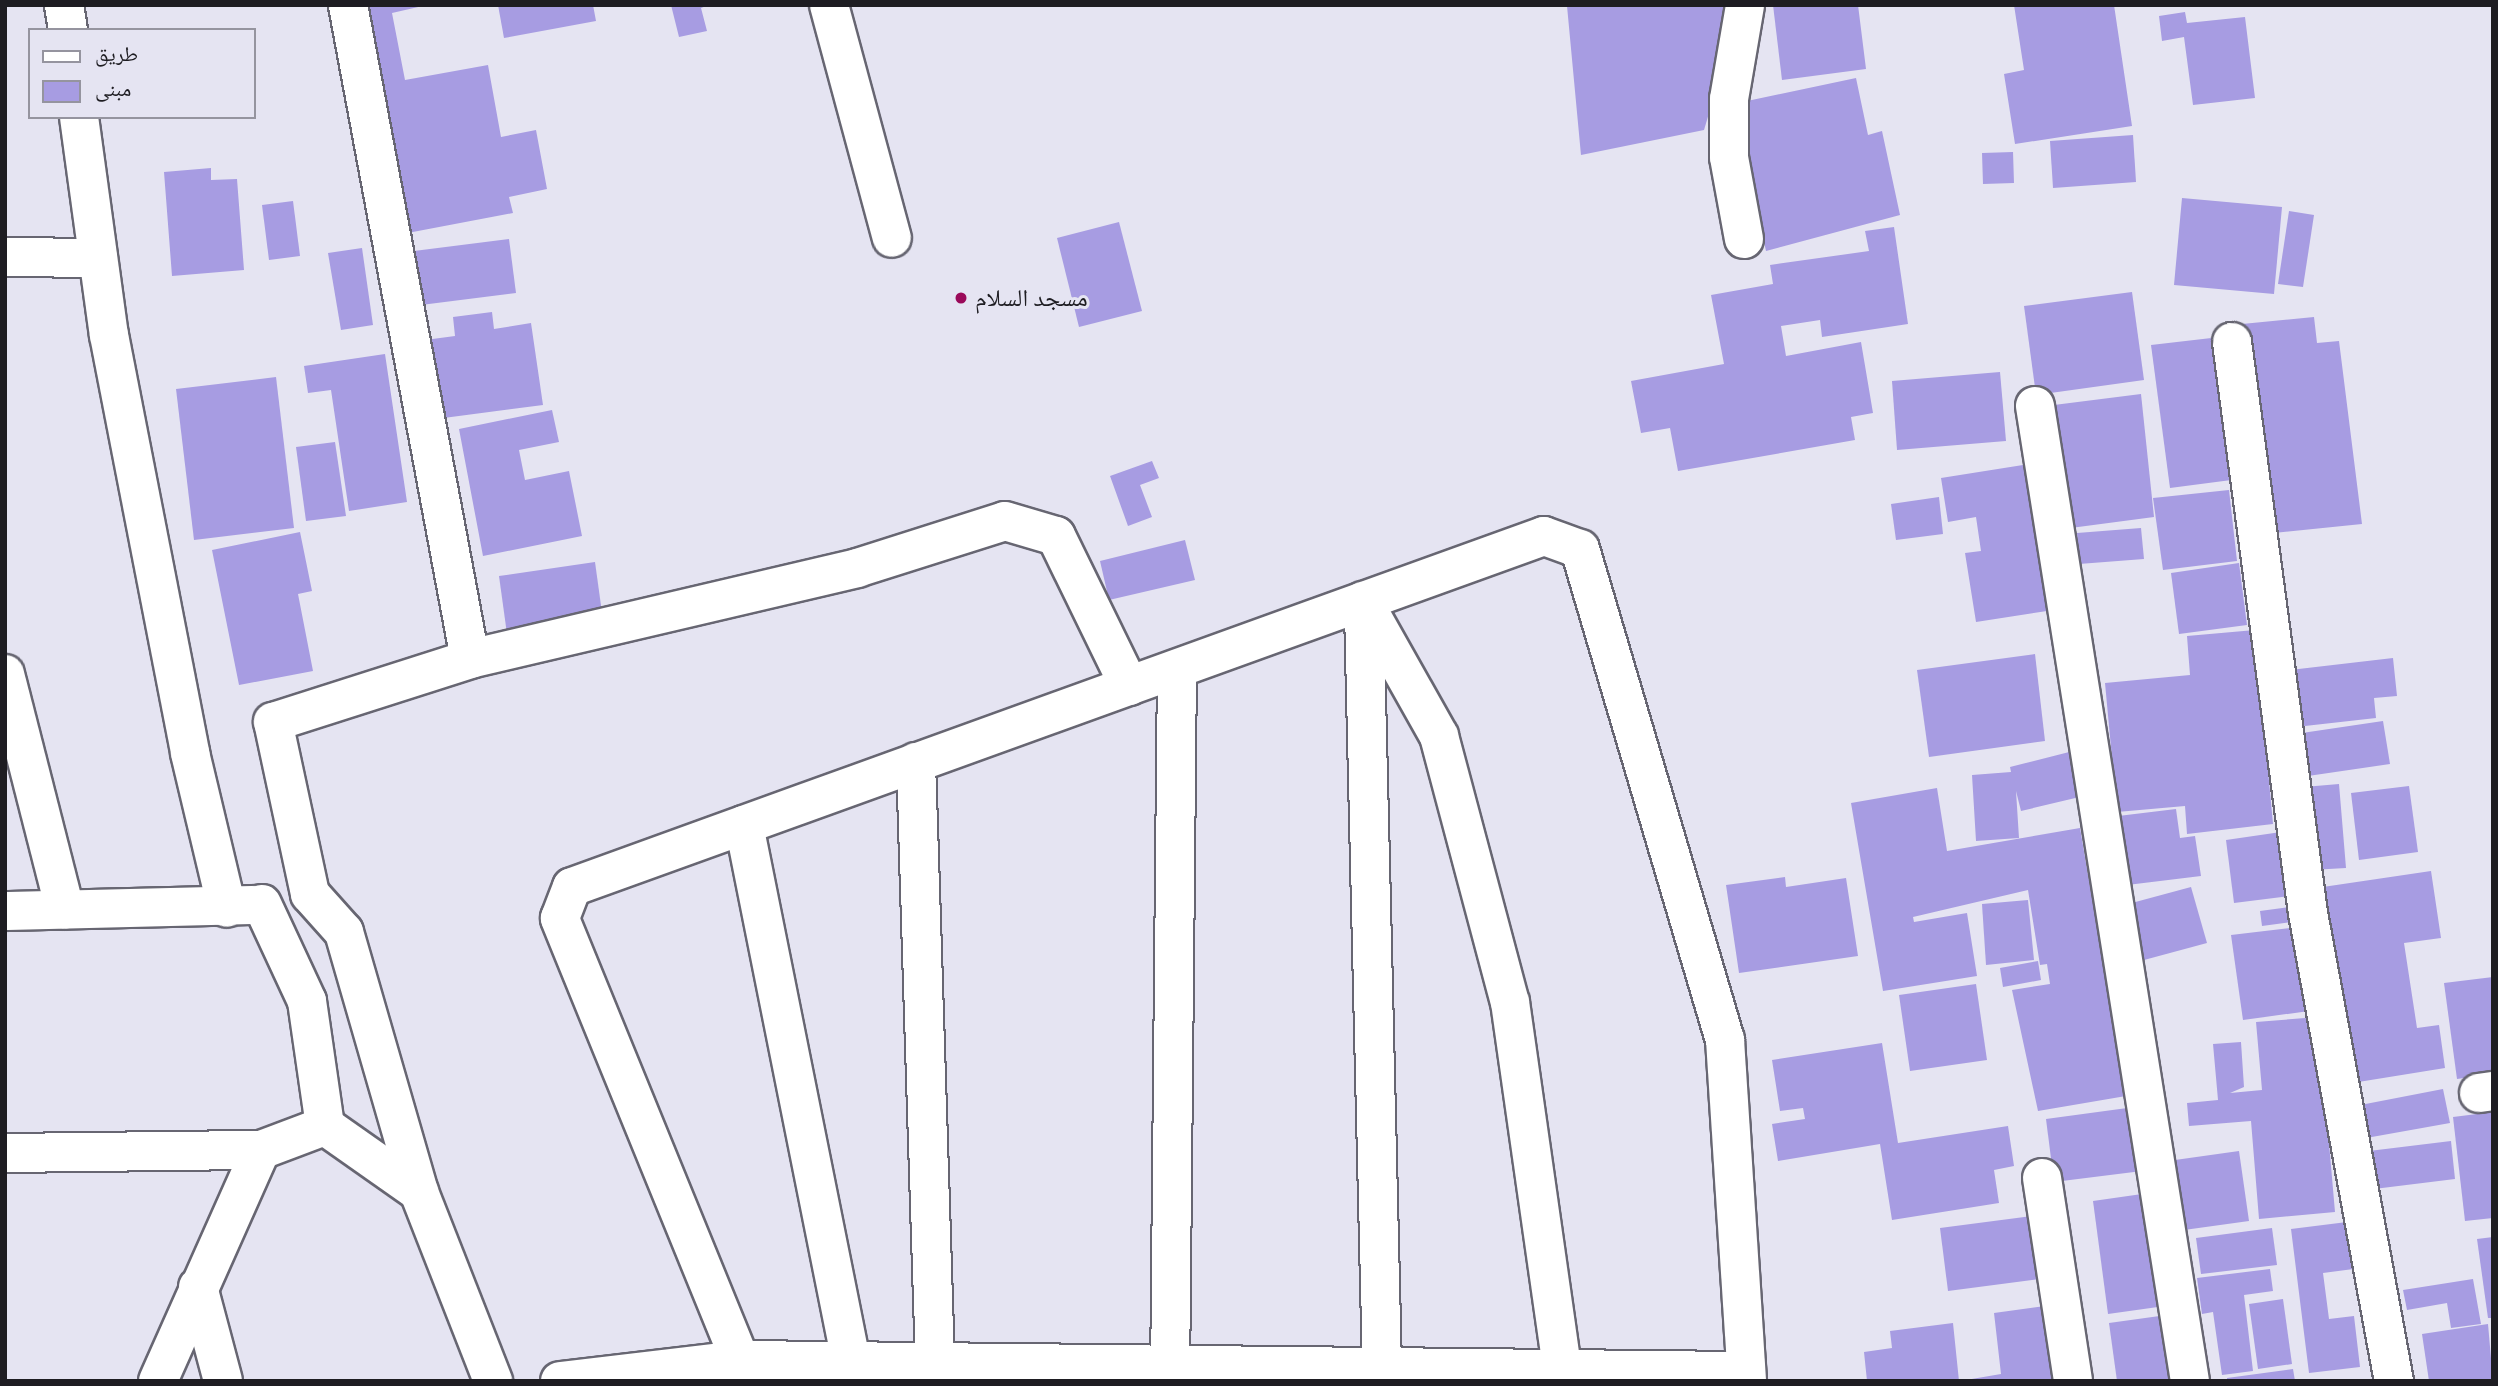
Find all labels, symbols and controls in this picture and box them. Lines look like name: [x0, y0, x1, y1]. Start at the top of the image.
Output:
legend: [28, 28, 256, 119]
text: طريق: [95, 41, 138, 66]
text: مبنى: [95, 76, 131, 101]
place label: مسجد السلام: [975, 284, 1088, 312]
marker: مسجد السلام: [953, 290, 969, 306]

